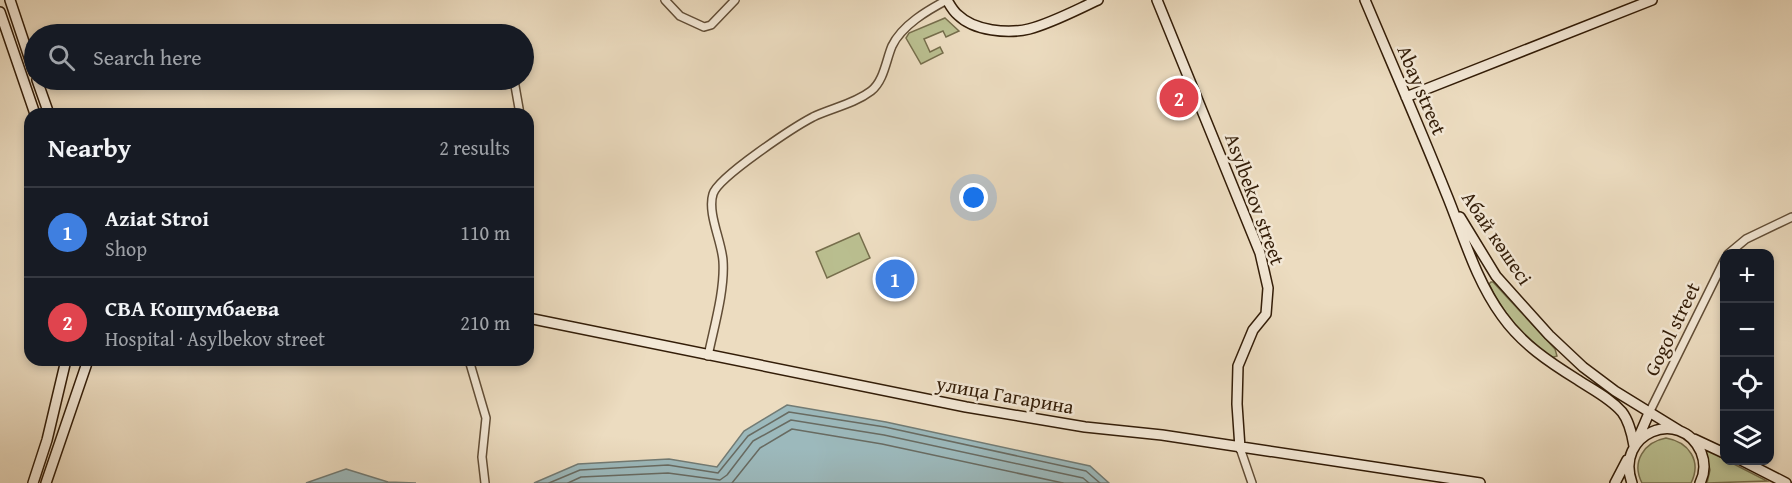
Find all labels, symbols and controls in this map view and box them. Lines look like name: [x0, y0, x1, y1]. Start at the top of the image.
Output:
search box: [24, 24, 534, 90]
street label: Abay street: [1391, 40, 1454, 139]
icon: search: [45, 41, 78, 74]
text: Search here: [93, 41, 202, 73]
pin: 2: [1160, 76, 1198, 120]
text: Nearby: [48, 128, 131, 167]
street label: Asylbekov street: [1218, 129, 1293, 269]
text: 2 results: [439, 133, 510, 162]
your location: [959, 183, 988, 212]
street label: Абай көшесі: [1455, 185, 1540, 291]
text: Aziat Stroi: [105, 202, 209, 234]
text: 1: [62, 218, 73, 247]
text: 110 m: [460, 218, 510, 247]
text: Shop: [105, 234, 147, 263]
map controls: [1720, 249, 1774, 465]
button: +: [1720, 249, 1774, 303]
pin: 1: [876, 256, 914, 302]
street label: Gogol street: [1636, 277, 1707, 380]
text: СВА Кошумбаева: [105, 292, 279, 324]
button: −: [1720, 303, 1774, 357]
text: 2: [62, 308, 73, 337]
text: 210 m: [460, 308, 510, 337]
text: Hospital · Asylbekov street: [105, 324, 325, 353]
button: locate: [1720, 357, 1774, 411]
street label: улица Гагарина: [933, 368, 1077, 421]
button: layers: [1720, 411, 1774, 465]

